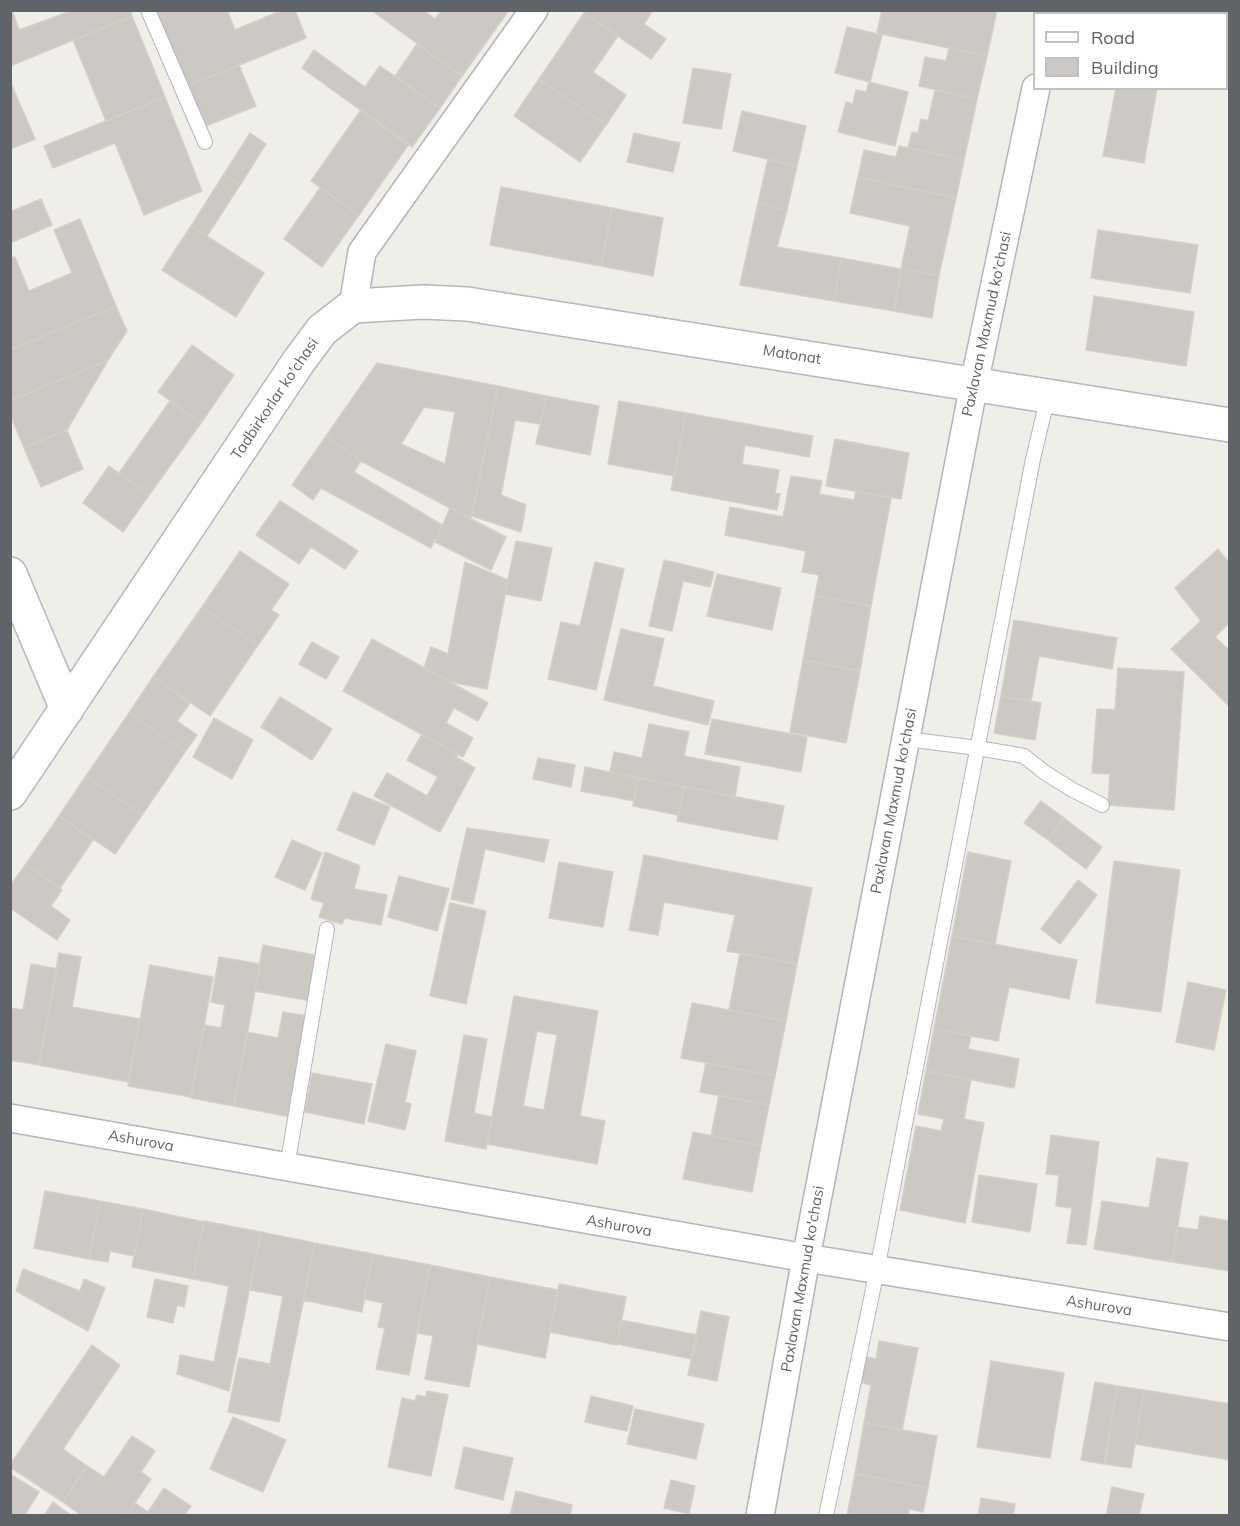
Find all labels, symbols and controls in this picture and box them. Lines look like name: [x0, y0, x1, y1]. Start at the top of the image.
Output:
legend: [1033, 12, 1228, 90]
text: Road: [1091, 26, 1135, 49]
text: Building: [1091, 56, 1159, 79]
street label: Paxlavan Maxmud ko'chasi: [959, 230, 1015, 418]
street label: Tadbirkorlar ko'chasi: [228, 335, 322, 463]
street label: Matonat: [762, 342, 822, 368]
street label: Paxlavan Maxmud ko'chasi: [867, 707, 921, 895]
street label: Ashurova: [107, 1126, 175, 1156]
street label: Paxlavan Maxmud ko'chasi: [778, 1185, 828, 1373]
street label: Ashurova: [585, 1211, 653, 1241]
street label: Ashurova: [1065, 1292, 1133, 1320]

